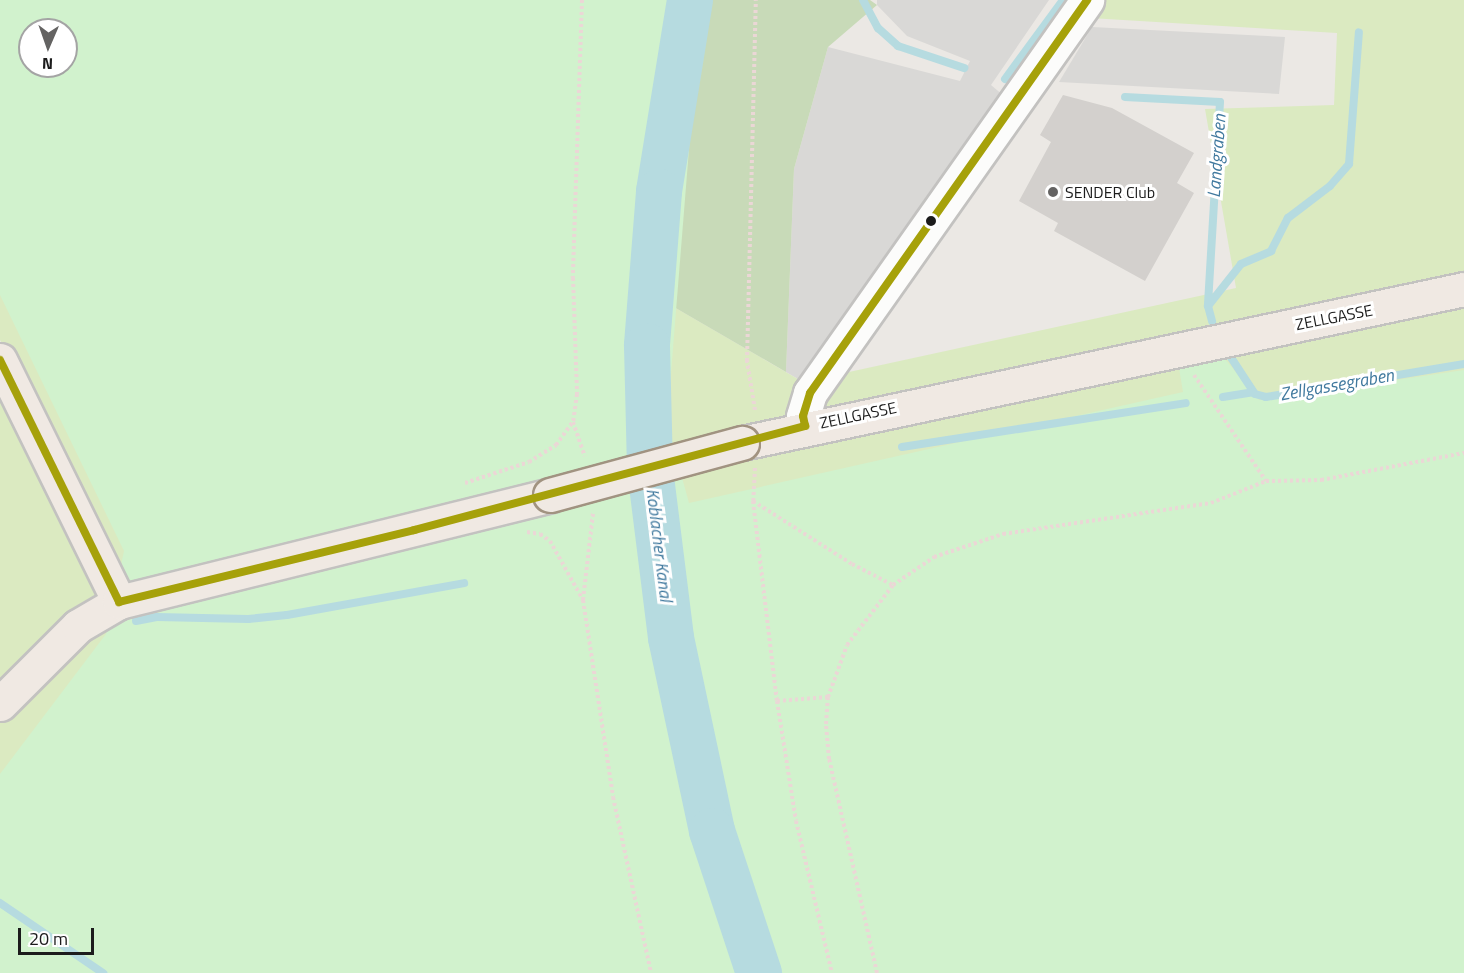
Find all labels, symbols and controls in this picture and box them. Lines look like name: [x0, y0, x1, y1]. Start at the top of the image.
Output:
north arrow: [18, 18, 78, 78]
text: N: [41, 52, 53, 76]
water label: Landgraben: [1203, 113, 1231, 199]
place label: SENDER Club: [1065, 182, 1155, 202]
marker: SENDER Club: [1046, 185, 1060, 199]
unlabelled marker: [925, 215, 937, 227]
street label: ZELLGASSE: [1294, 300, 1374, 334]
water label: Zellgassegraben: [1278, 364, 1396, 406]
street label: ZELLGASSE: [818, 398, 898, 432]
water label: Koblacher Kanal: [641, 487, 677, 603]
scale bar: [21, 916, 98, 954]
text: 20 m: [29, 925, 68, 952]

